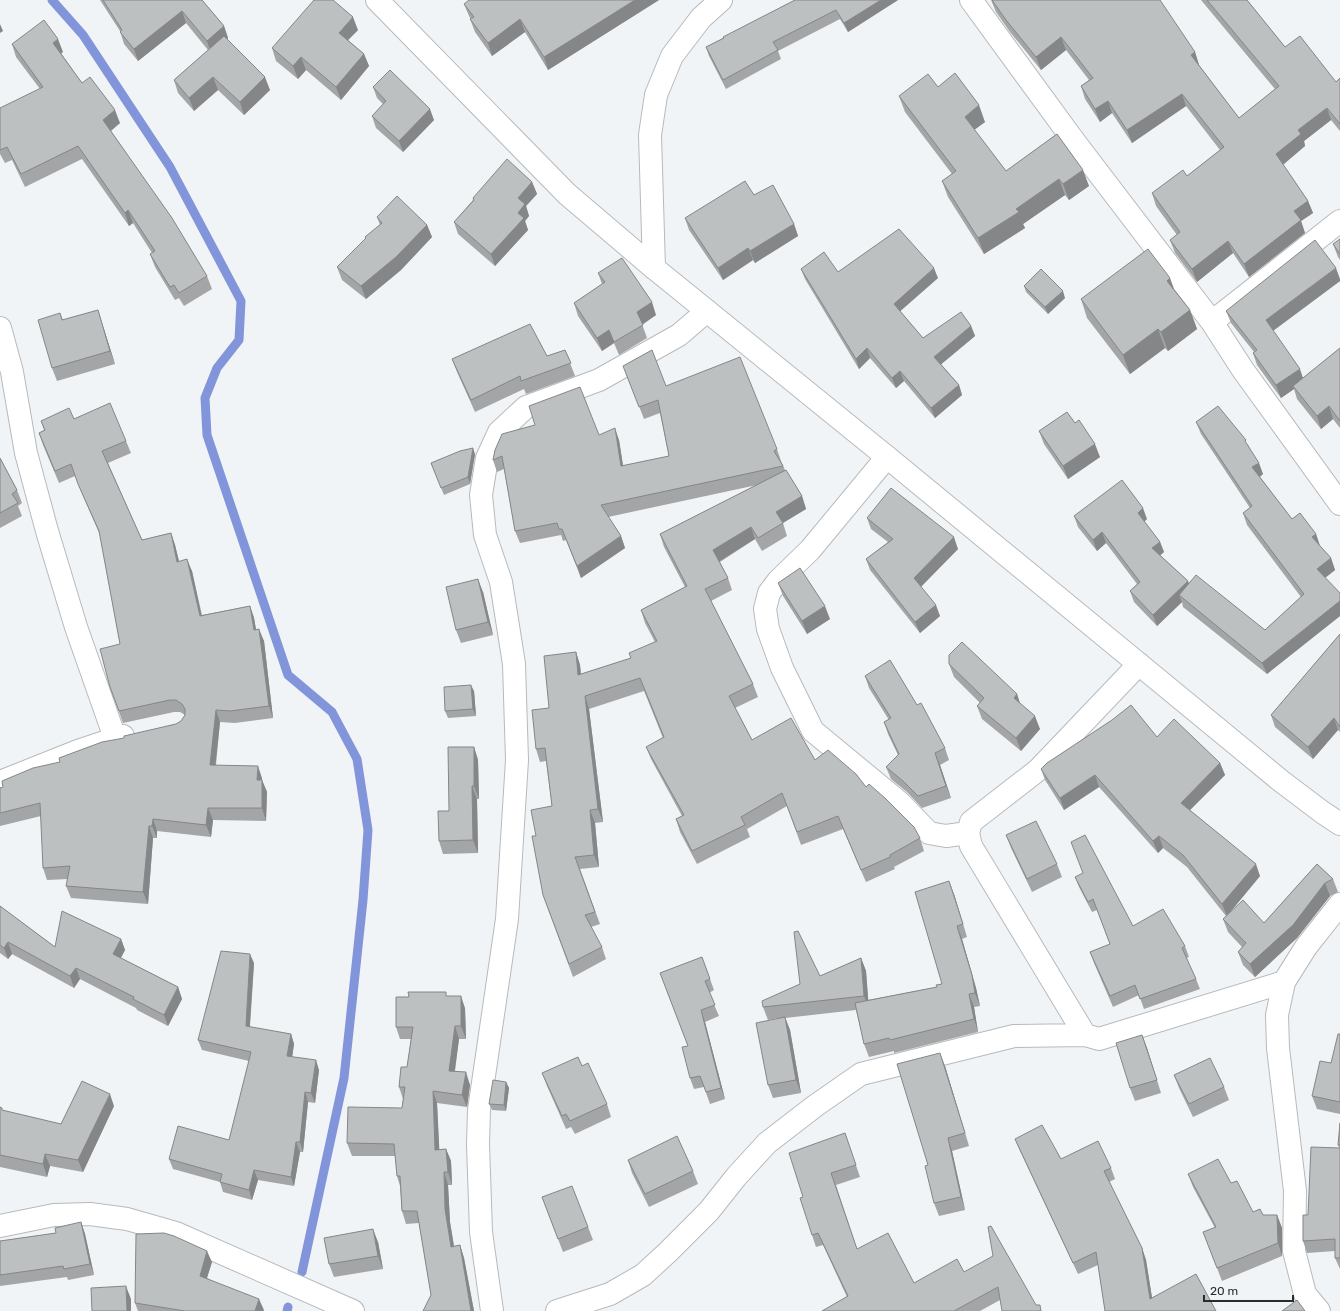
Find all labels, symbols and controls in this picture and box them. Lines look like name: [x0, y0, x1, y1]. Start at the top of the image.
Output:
scale bar: [1204, 1277, 1293, 1303]
text: 20 m: [1210, 1284, 1238, 1298]

